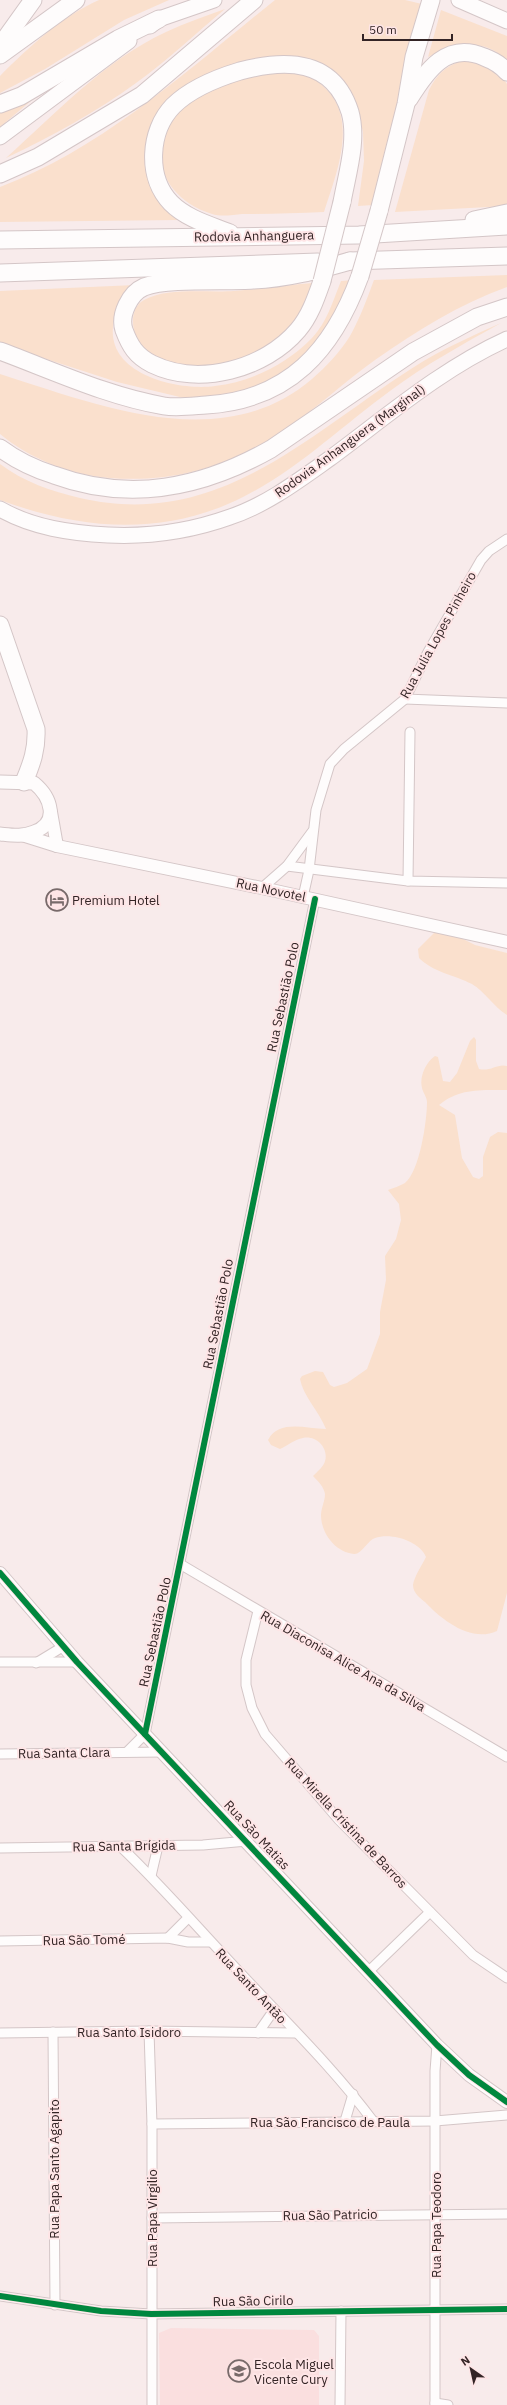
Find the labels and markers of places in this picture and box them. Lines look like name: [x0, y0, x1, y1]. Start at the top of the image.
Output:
hotel icon: Premium Hotel: [44, 887, 70, 913]
place label: Premium Hotel: [72, 892, 160, 909]
place label: Escola Miguel Vicente Cury: [254, 2356, 334, 2388]
school or university icon: Escola Miguel Vicente Cury: [226, 2358, 252, 2384]

